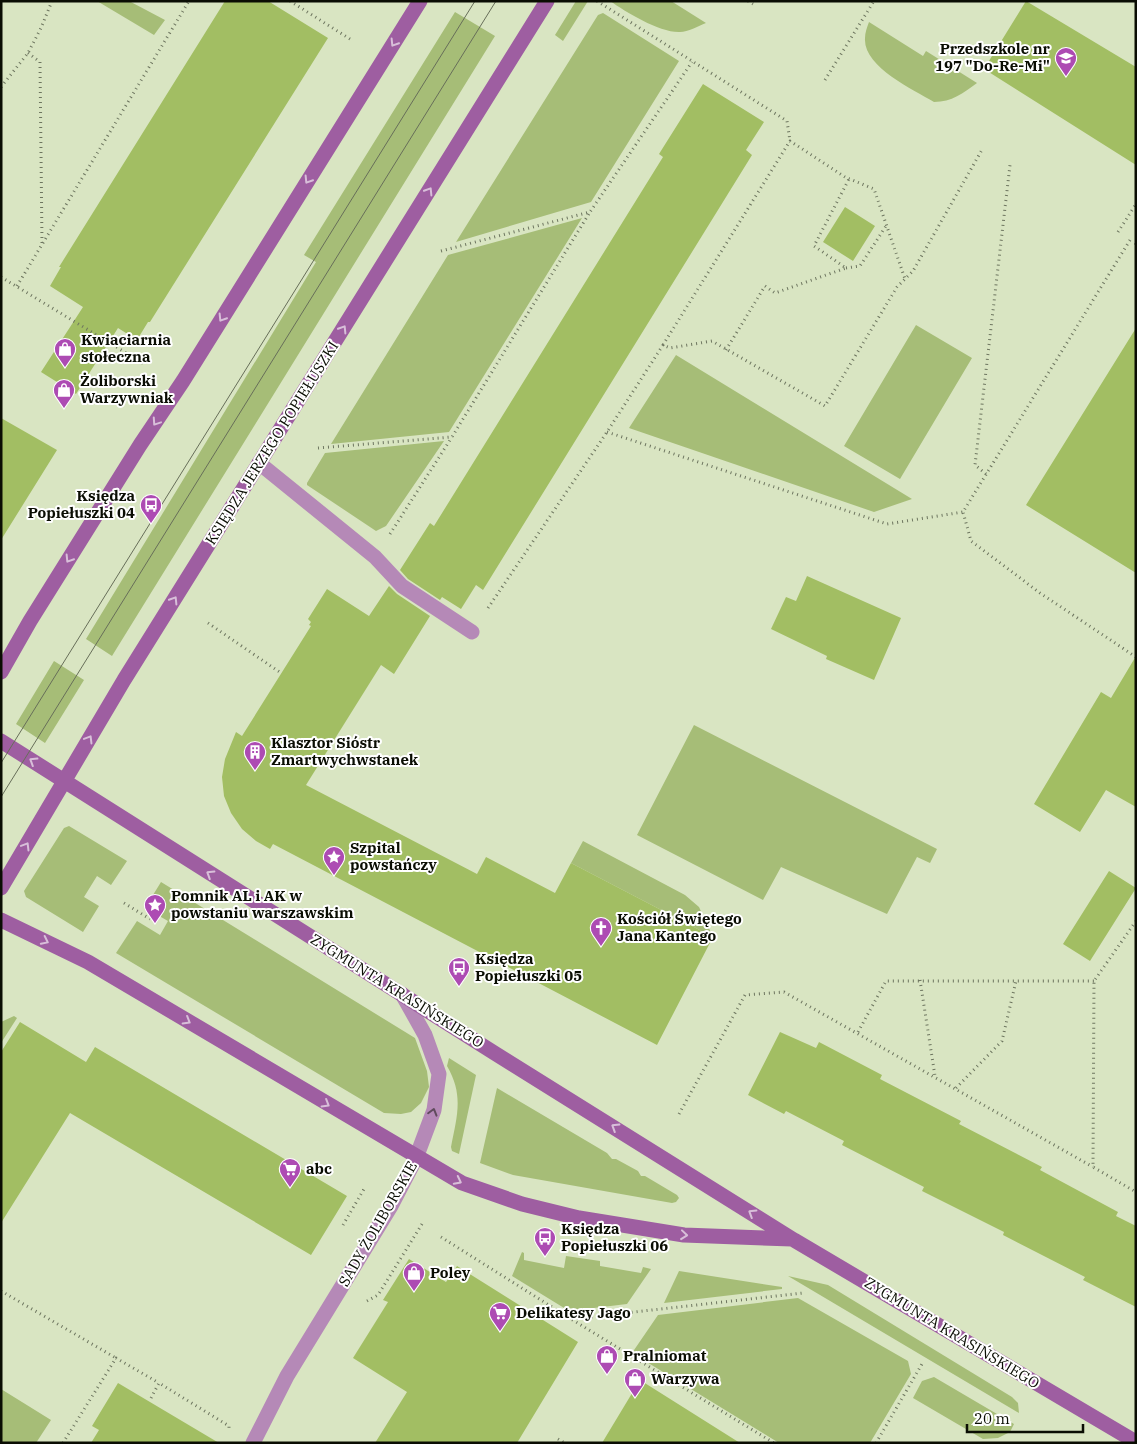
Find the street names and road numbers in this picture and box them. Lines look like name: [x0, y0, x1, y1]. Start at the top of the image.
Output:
street label: KSIĘDZA JERZEGO POPIEŁUSZKI: [201, 337, 342, 548]
street label: ZYGMUNTA KRASIŃSKIEGO: [307, 929, 487, 1052]
street label: SADY ŻOLIBORSKIE: [334, 1158, 421, 1290]
street label: ZYGMUNTA KRASIŃSKIEGO: [861, 1273, 1043, 1392]

